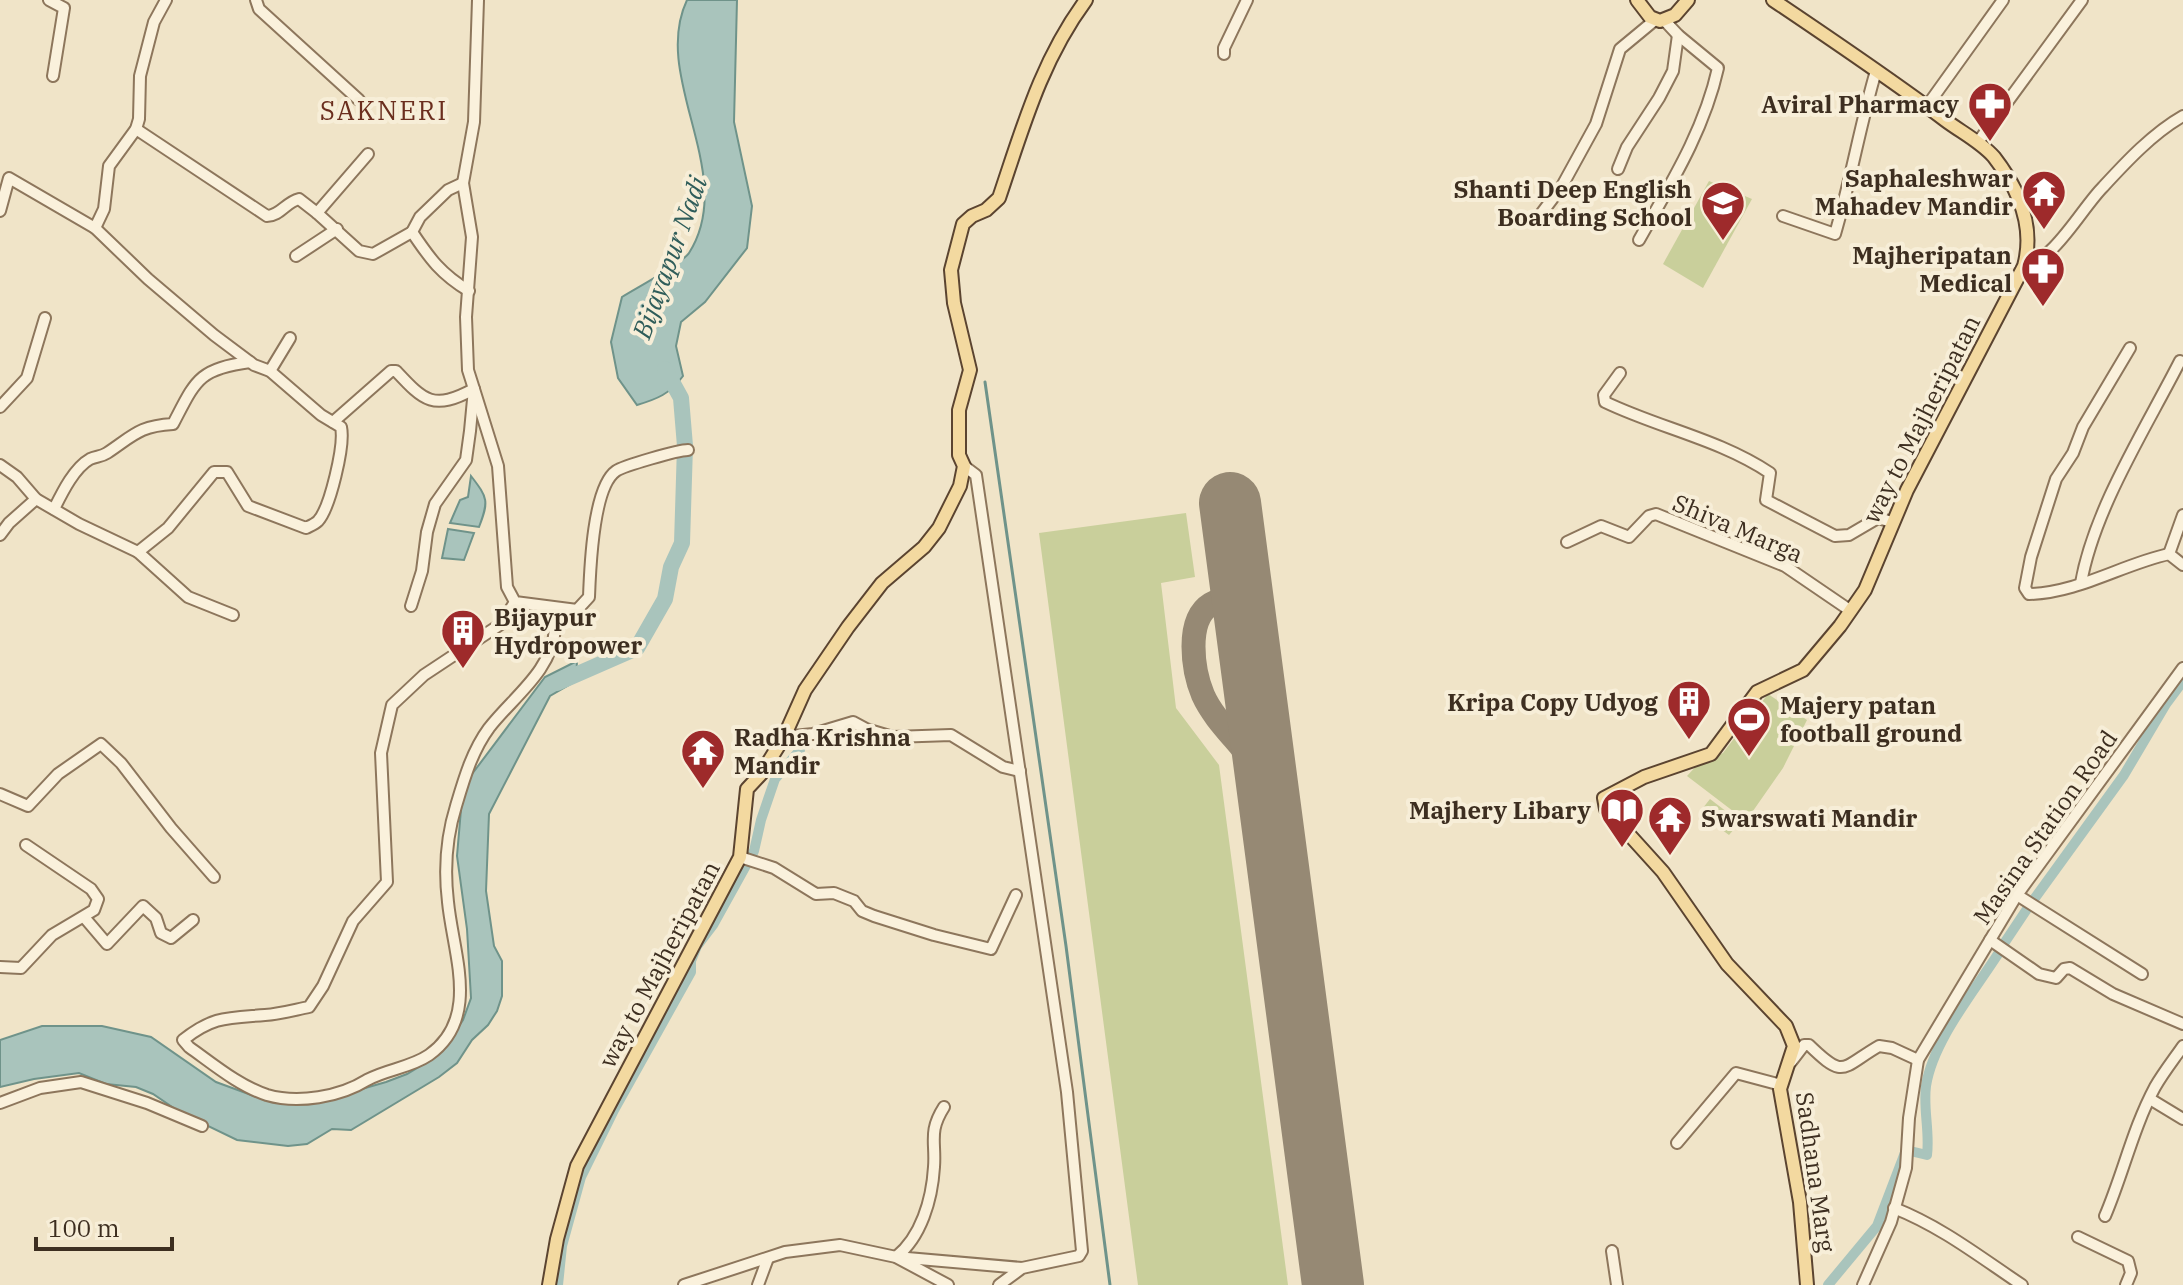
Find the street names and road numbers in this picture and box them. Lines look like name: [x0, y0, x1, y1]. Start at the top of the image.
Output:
street label: way to Majheripatan: [1855, 310, 1987, 528]
street label: Shiva Marga: [1668, 486, 1808, 570]
street label: Masina Station Road: [1966, 723, 2124, 931]
street label: way to Majheripatan: [591, 855, 727, 1073]
street label: Sadhana Marg: [1789, 1090, 1843, 1254]

